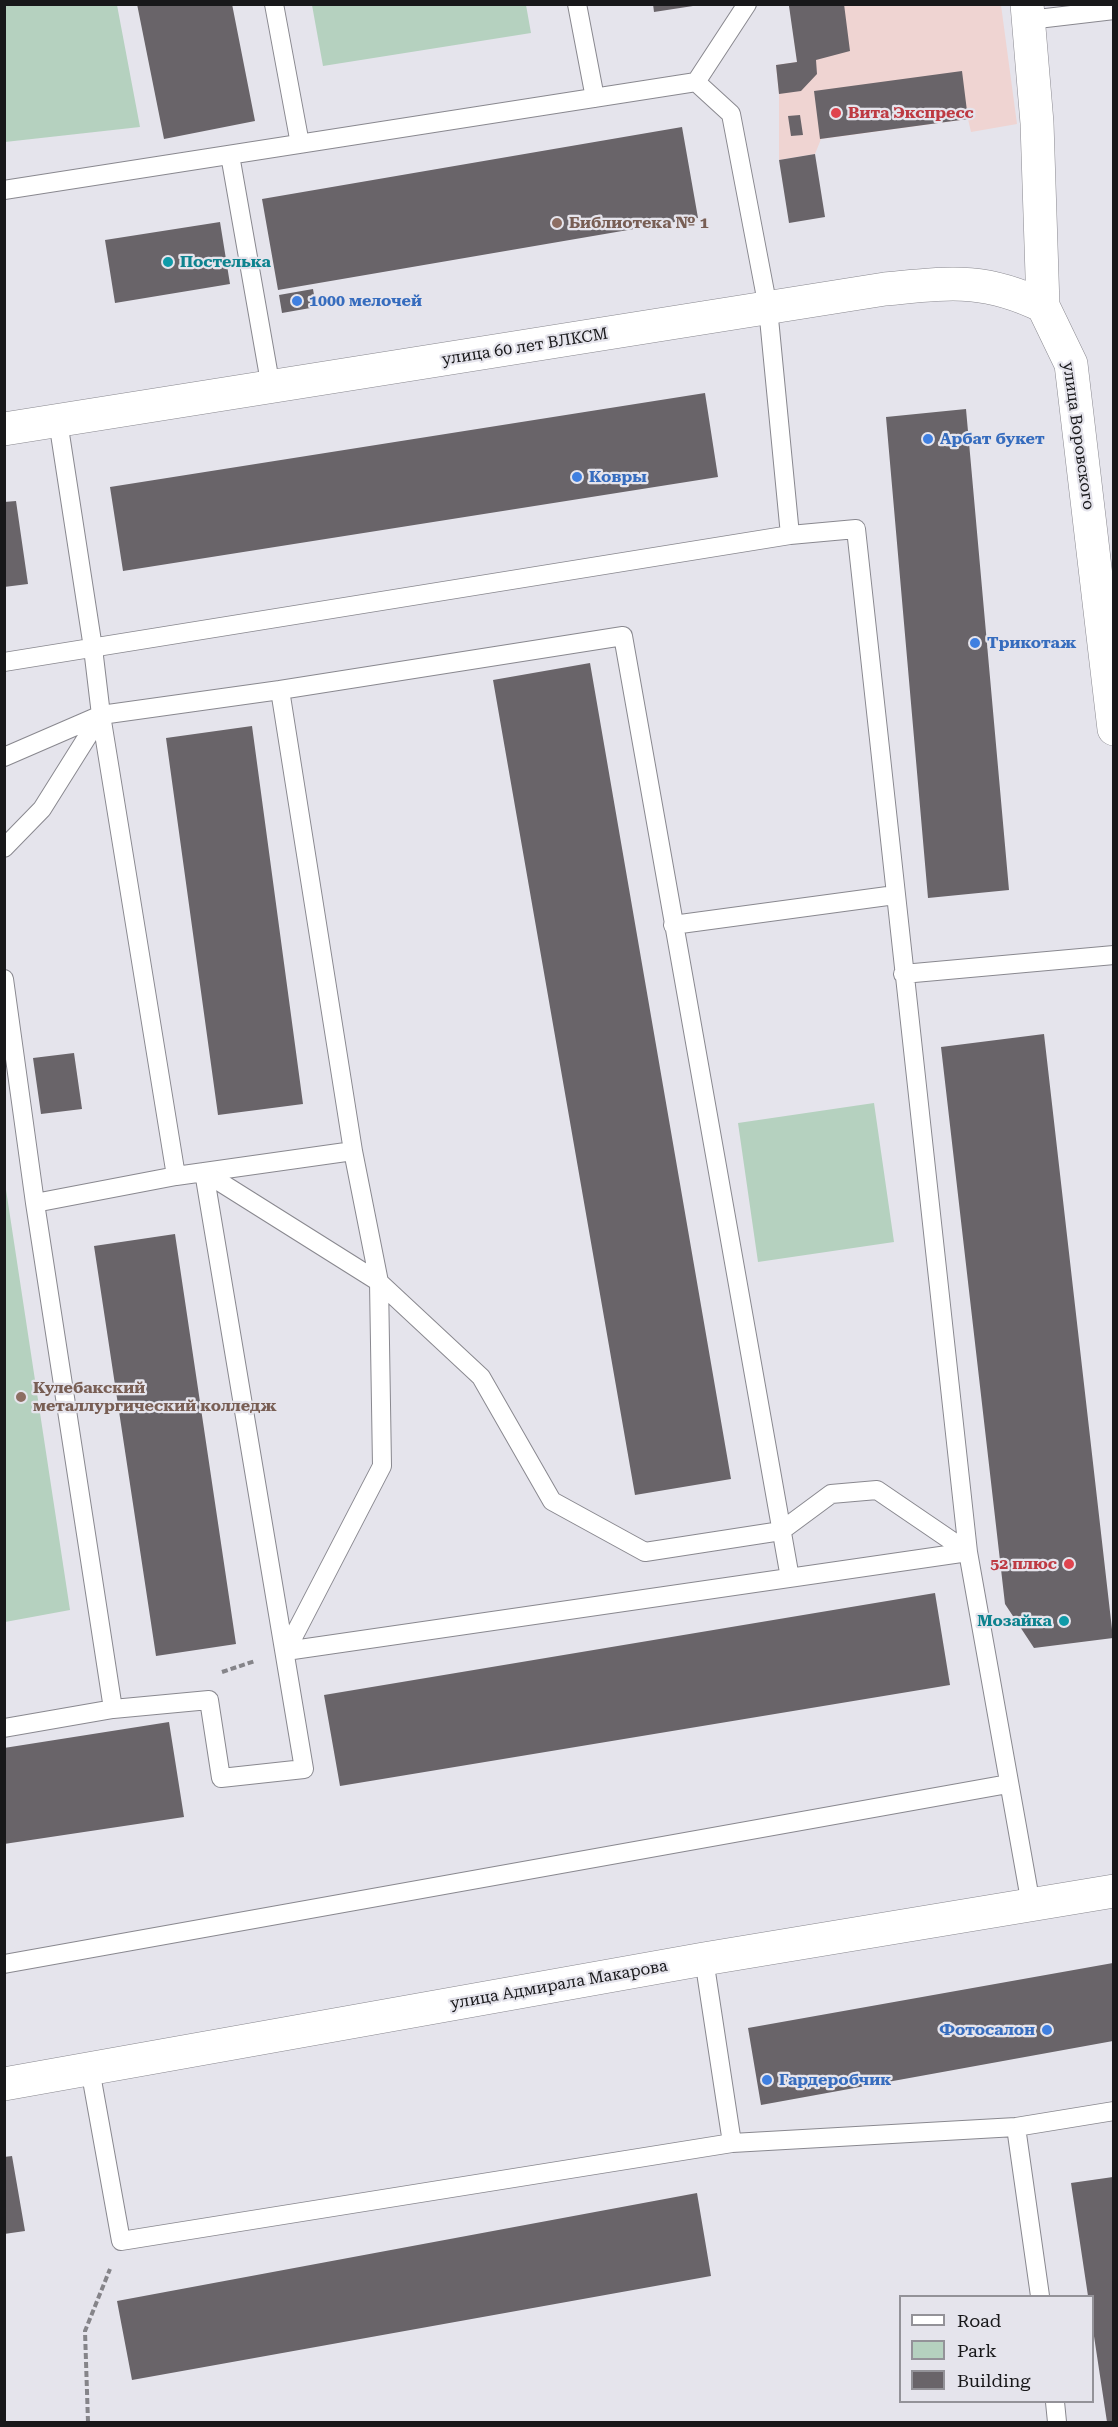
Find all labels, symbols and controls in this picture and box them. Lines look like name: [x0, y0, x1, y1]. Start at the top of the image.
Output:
place label: Вита Экспресс: [848, 103, 974, 123]
marker: Вита Экспресс: [829, 106, 843, 120]
place label: Библиотека № 1: [569, 213, 709, 233]
marker: Библиотека № 1: [550, 216, 564, 230]
place label: Постелька: [180, 252, 271, 272]
marker: Постелька: [161, 255, 175, 269]
place label: 1000 мелочей: [309, 291, 422, 311]
marker: 1000 мелочей: [290, 294, 304, 308]
street label: улица 60 лет ВЛКСМ: [441, 324, 609, 370]
street label: улица Воровского: [1058, 361, 1098, 511]
place label: Арбат букет: [940, 429, 1045, 449]
marker: Арбат букет: [921, 432, 935, 446]
place label: Ковры: [589, 467, 647, 487]
marker: Ковры: [570, 470, 584, 484]
place label: Трикотаж: [987, 633, 1076, 653]
marker: Трикотаж: [968, 636, 982, 650]
place label: Кулебакский металлургический колледж: [33, 1378, 277, 1416]
marker: Кулебакский металлургический колледж: [14, 1390, 28, 1404]
place label: 52 плюс: [990, 1554, 1057, 1574]
marker: 52 плюс: [1062, 1557, 1076, 1571]
place label: Мозайка: [977, 1611, 1052, 1631]
marker: Мозайка: [1057, 1614, 1071, 1628]
street label: улица Адмирала Макарова: [449, 1956, 669, 2014]
place label: Фотосалон: [939, 2020, 1035, 2040]
marker: Фотосалон: [1040, 2023, 1054, 2037]
place label: Гардеробчик: [779, 2070, 891, 2090]
marker: Гардеробчик: [760, 2073, 774, 2087]
legend: [899, 2295, 1094, 2403]
text: Road: [957, 2310, 1001, 2331]
text: Park: [957, 2340, 997, 2361]
text: Building: [957, 2370, 1031, 2391]

